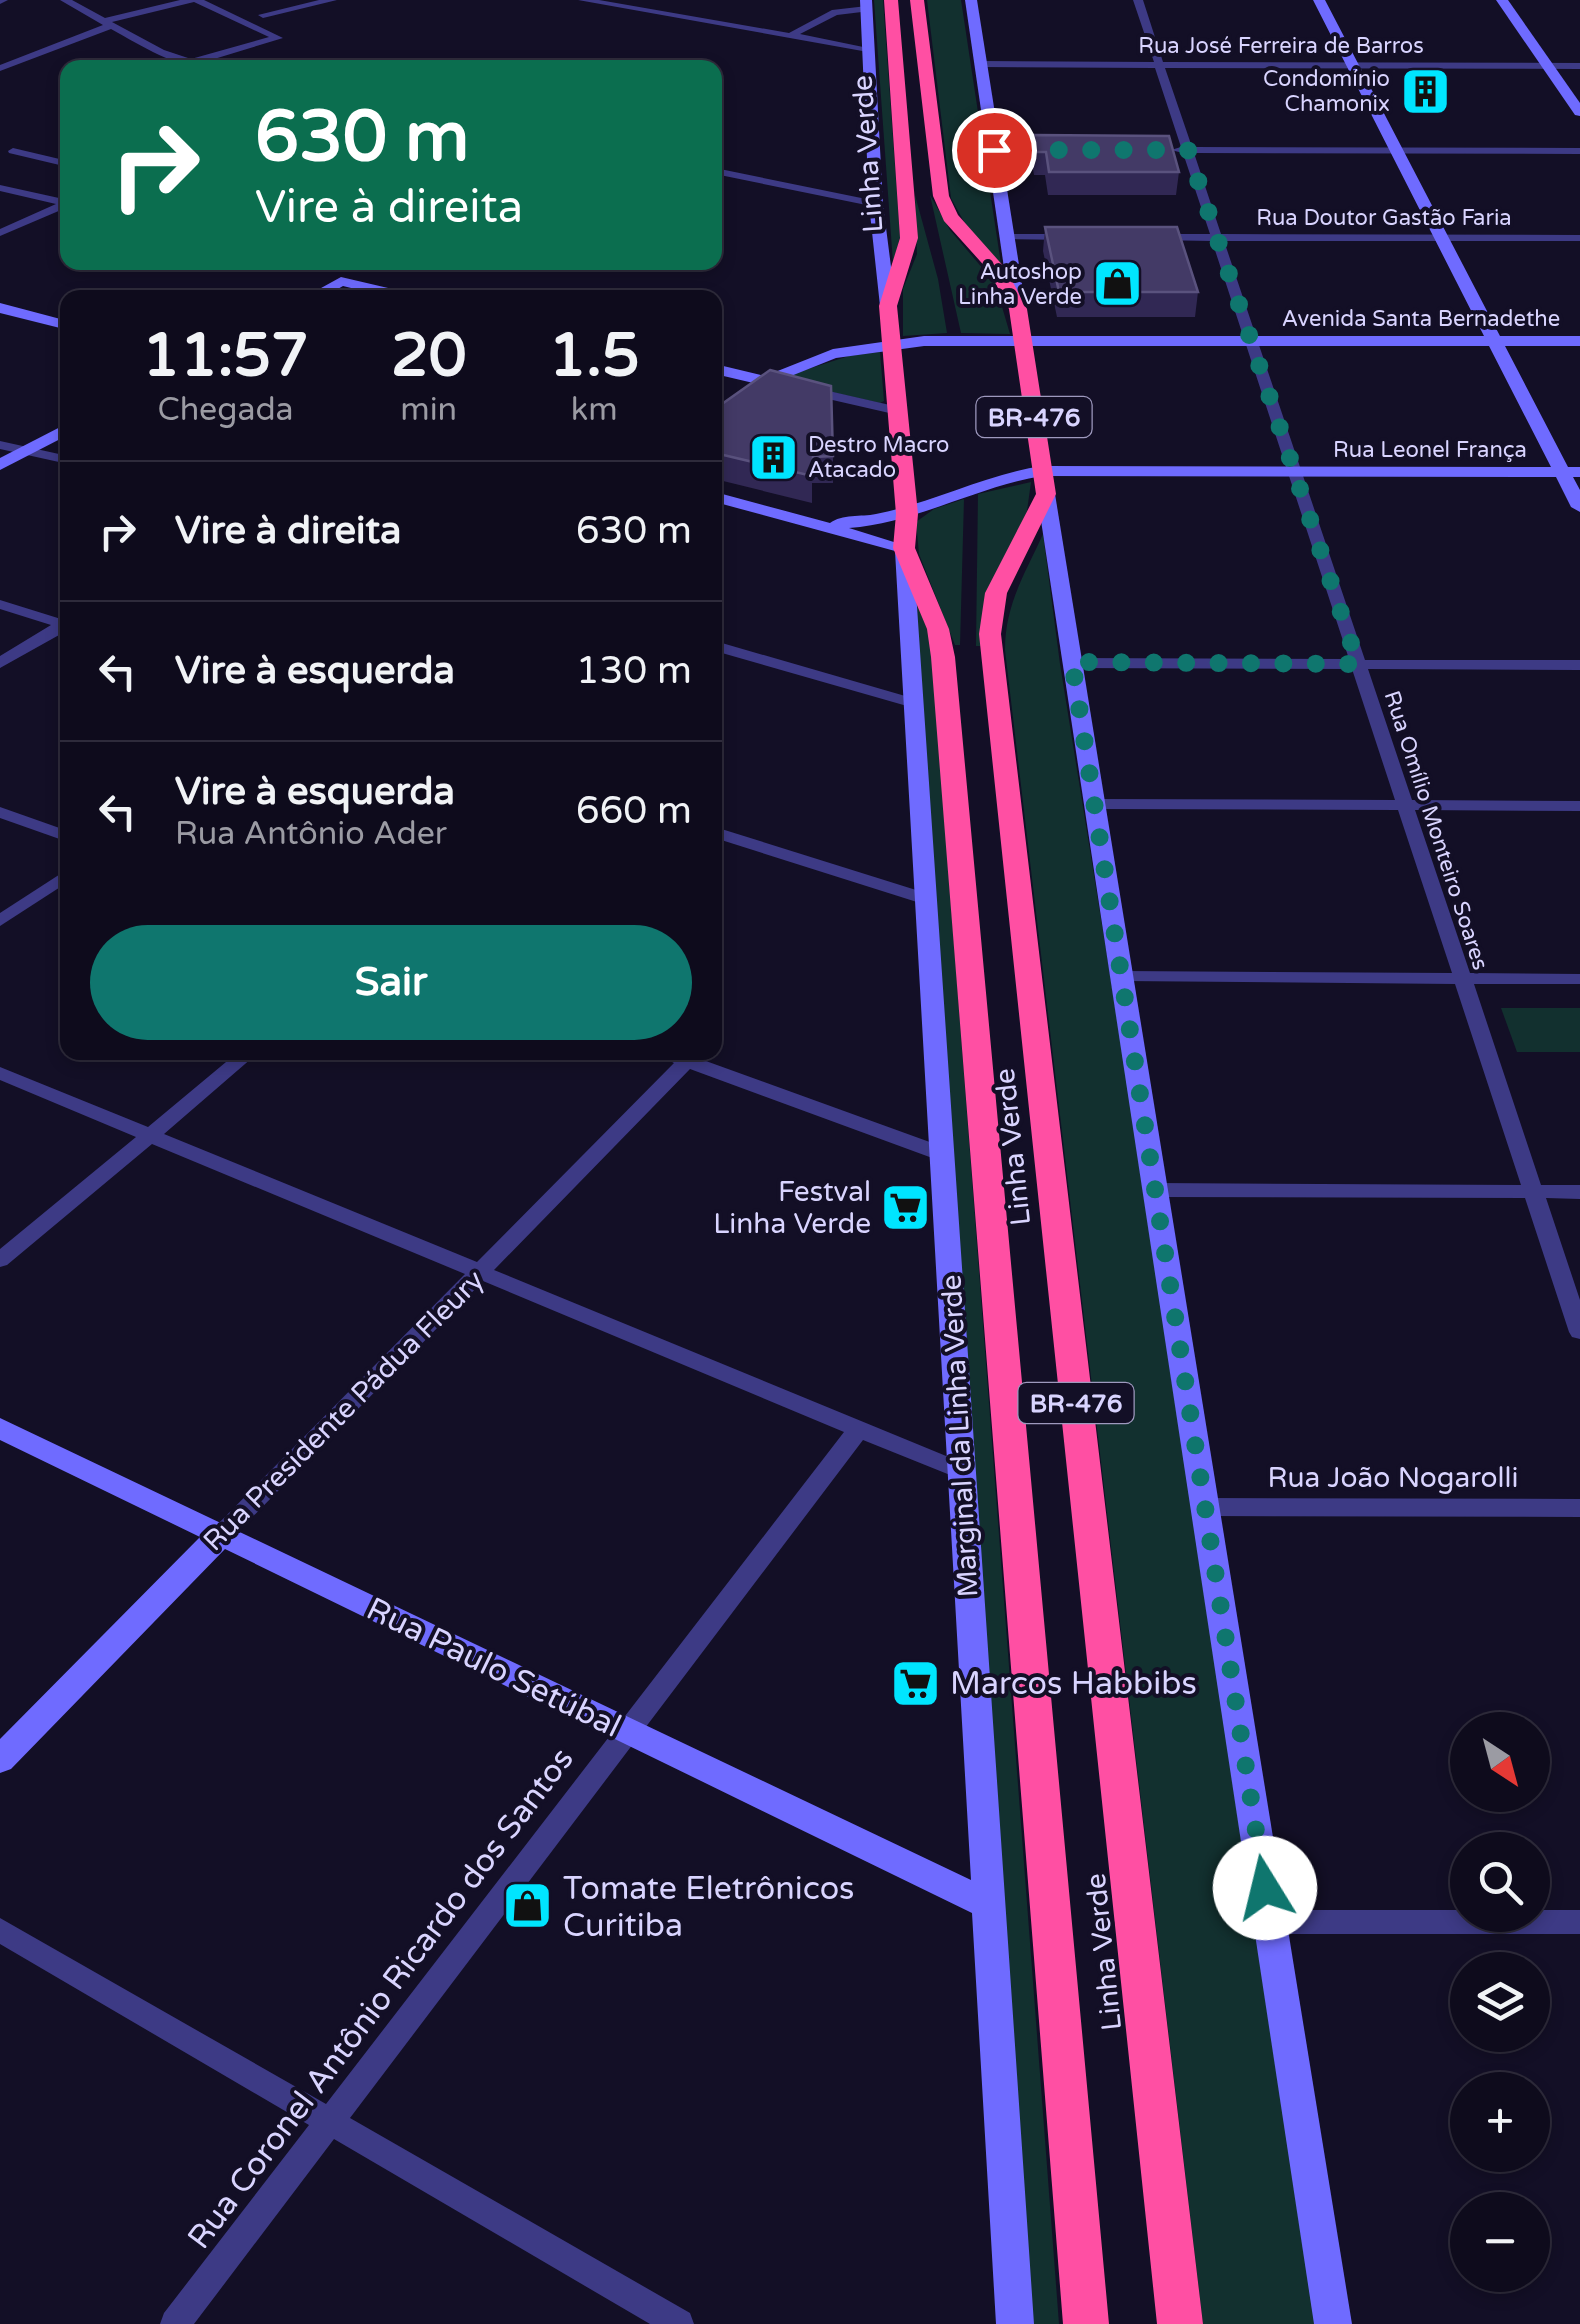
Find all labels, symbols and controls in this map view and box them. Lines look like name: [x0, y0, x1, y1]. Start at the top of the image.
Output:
street label: Rua José Ferreira de Barros: [1138, 33, 1424, 59]
building icon: Condomínio Chamonix: [1399, 65, 1451, 117]
place label: Condomínio Chamonix: [1263, 66, 1390, 117]
street label: Linha Verde: [846, 74, 890, 234]
text: 630 m: [255, 96, 469, 180]
icon: right: [90, 100, 220, 230]
pin: [952, 108, 1037, 193]
icon: arrive: [967, 123, 1022, 178]
text: Vire à direita: [255, 181, 523, 235]
street label: Rua Doutor Gastão Faria: [1256, 205, 1512, 231]
shop icon: Autoshop Linha Verde: [1091, 258, 1143, 310]
place label: Autoshop Linha Verde: [958, 259, 1082, 310]
street label: Avenida Santa Bernadethe: [1282, 306, 1560, 332]
text: 11:57: [142, 320, 309, 392]
text: 20: [391, 320, 466, 392]
text: 1.5: [549, 320, 640, 392]
text: Chegada: [157, 391, 294, 429]
text: min: [400, 391, 457, 429]
text: km: [571, 391, 618, 429]
road number: BR-476: [976, 397, 1092, 437]
building icon: Destro Macro Atacado: [747, 431, 799, 483]
place label: Destro Macro Atacado: [808, 432, 949, 483]
street label: Rua Leonel França: [1333, 437, 1527, 463]
icon: right: [90, 504, 145, 559]
text: Vire à direita: [175, 508, 401, 554]
text: 630 m: [576, 508, 692, 554]
icon: left: [90, 644, 145, 699]
text: Vire à esquerda: [175, 648, 455, 694]
text: 130 m: [576, 648, 692, 694]
street label: Rua Omílio Monteiro Soares: [1379, 688, 1493, 973]
text: Vire à esquerda: [175, 769, 455, 815]
icon: left: [90, 784, 145, 839]
text: 660 m: [576, 788, 692, 834]
text: Rua Antônio Ader: [175, 815, 447, 853]
button: Sair: [90, 925, 692, 1040]
street label: Linha Verde: [988, 1067, 1038, 1227]
place label: Festval Linha Verde: [713, 1175, 871, 1241]
supermarket icon: Festval Linha Verde: [880, 1181, 932, 1233]
street label: Rua Presidente Pádua Fleury: [196, 1263, 491, 1558]
street label: Marginal da Linha Verde: [935, 1274, 985, 1598]
road number: BR-476: [1018, 1383, 1134, 1423]
street label: Rua João Nogarolli: [1268, 1461, 1518, 1495]
street label: Rua Paulo Setúbal: [360, 1590, 627, 1746]
supermarket icon: Marcos Habbibs: [889, 1657, 941, 1709]
place label: Marcos Habbibs: [950, 1665, 1197, 1703]
north arrow: [1450, 1712, 1550, 1812]
map controls: [1450, 1712, 1550, 2292]
street label: Rua Coronel Antônio Ricardo dos Santos: [180, 1741, 582, 2256]
button: search: [1450, 1832, 1550, 1932]
position arrow: [1213, 1836, 1317, 1940]
place label: Tomate Eletrônicos Curitiba: [563, 1870, 854, 1945]
street label: Linha Verde: [1079, 1872, 1129, 2032]
shop icon: Tomate Eletrônicos Curitiba: [502, 1880, 554, 1932]
button: layers: [1450, 1952, 1550, 2052]
button: +: [1450, 2072, 1550, 2172]
button: −: [1450, 2192, 1550, 2292]

